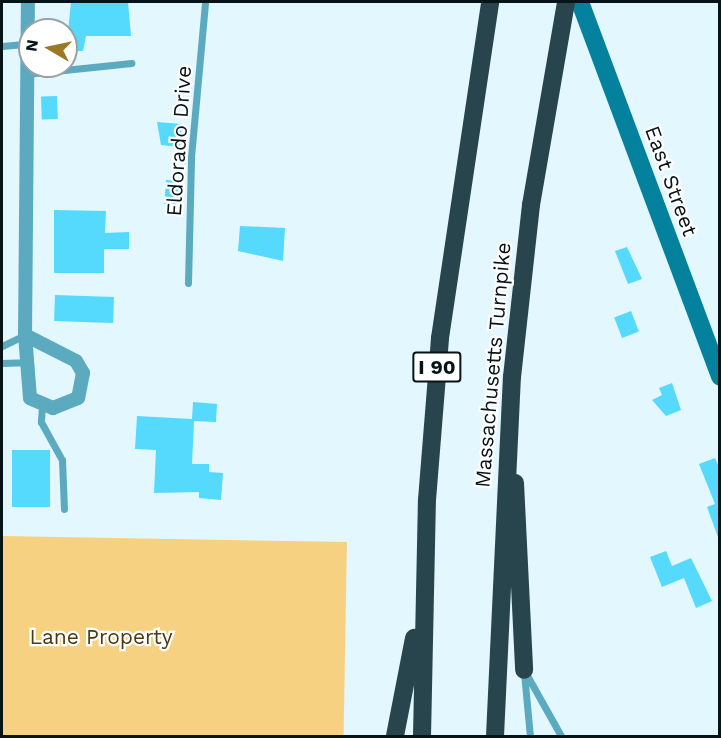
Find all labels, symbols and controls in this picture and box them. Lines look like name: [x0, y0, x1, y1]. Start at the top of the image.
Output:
north arrow: [18, 18, 78, 78]
text: N: [21, 38, 42, 53]
street label: Eldorado Drive: [161, 65, 197, 217]
street label: East Street: [639, 122, 703, 240]
street label: Massachusetts Turnpike: [470, 241, 516, 489]
road number: I 90: [412, 350, 462, 384]
park label: Lane Property: [29, 624, 173, 650]

